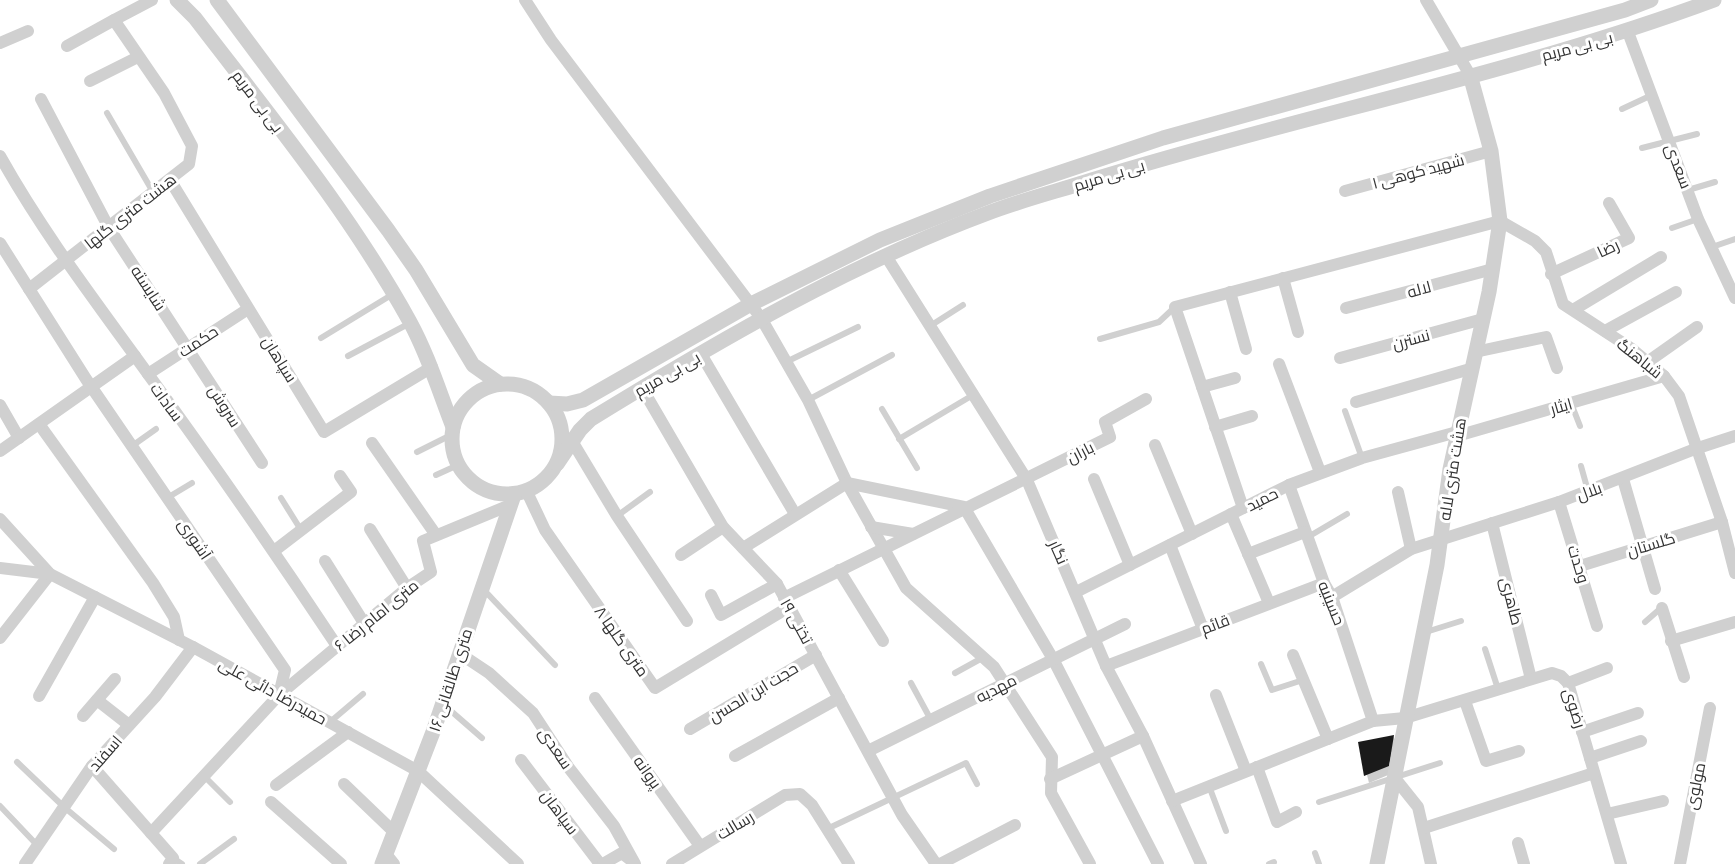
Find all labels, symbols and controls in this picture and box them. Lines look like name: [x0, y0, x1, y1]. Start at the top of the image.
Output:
street label: بی بی مریم: [1539, 27, 1615, 67]
street label: بی بی مریم: [226, 66, 288, 137]
street label: سعدی: [1659, 141, 1697, 192]
street label: شهید کوهی ۱: [1370, 149, 1467, 195]
street label: بی بی مریم: [1071, 155, 1147, 197]
street label: هشت متری گلها: [80, 169, 181, 255]
street label: رضا: [1594, 234, 1623, 264]
street label: شایسته: [125, 262, 171, 315]
street label: لاله: [1405, 276, 1434, 304]
street label: حکمت: [174, 321, 223, 363]
street label: نسترن: [1390, 324, 1433, 356]
street label: سپاهان: [256, 332, 302, 387]
street label: شباهنگ: [1612, 333, 1667, 384]
street label: بی بی مریم: [630, 347, 705, 403]
street label: سادات: [145, 379, 188, 426]
street label: سروش: [203, 381, 246, 432]
street label: ایثار: [1547, 393, 1575, 421]
street label: هشت متری لاله: [1434, 416, 1472, 522]
street label: باران: [1063, 437, 1098, 469]
street label: بلال: [1574, 477, 1605, 507]
street label: حمید: [1243, 483, 1282, 517]
street label: آشوری: [172, 515, 216, 565]
street label: گلستان: [1624, 527, 1678, 563]
street label: نگار: [1043, 536, 1073, 568]
street label: وحدت: [1562, 543, 1594, 586]
street label: ۶ متری امام رضا: [330, 575, 423, 657]
street label: طاهری: [1494, 575, 1528, 627]
street label: حسینیه: [1312, 578, 1350, 629]
street label: تختی ۱۹: [775, 595, 818, 649]
street label: ۸ متری گلها: [589, 602, 654, 681]
street label: قائم: [1198, 609, 1233, 640]
street label: ۱۶ متری طالقانی: [424, 626, 478, 735]
street label: حمیدرضا دائی علی: [215, 653, 330, 731]
street label: حجت ابن الحسن: [705, 657, 802, 728]
street label: مهدیه: [972, 669, 1021, 708]
street label: رضوی: [1557, 685, 1591, 731]
street label: سعدی: [533, 723, 577, 774]
street label: اسفند: [84, 731, 128, 776]
street label: پروانه: [628, 752, 667, 794]
street label: مولوی: [1681, 761, 1711, 812]
street label: سپاهان: [535, 786, 583, 839]
street label: رسالت: [713, 806, 758, 845]

